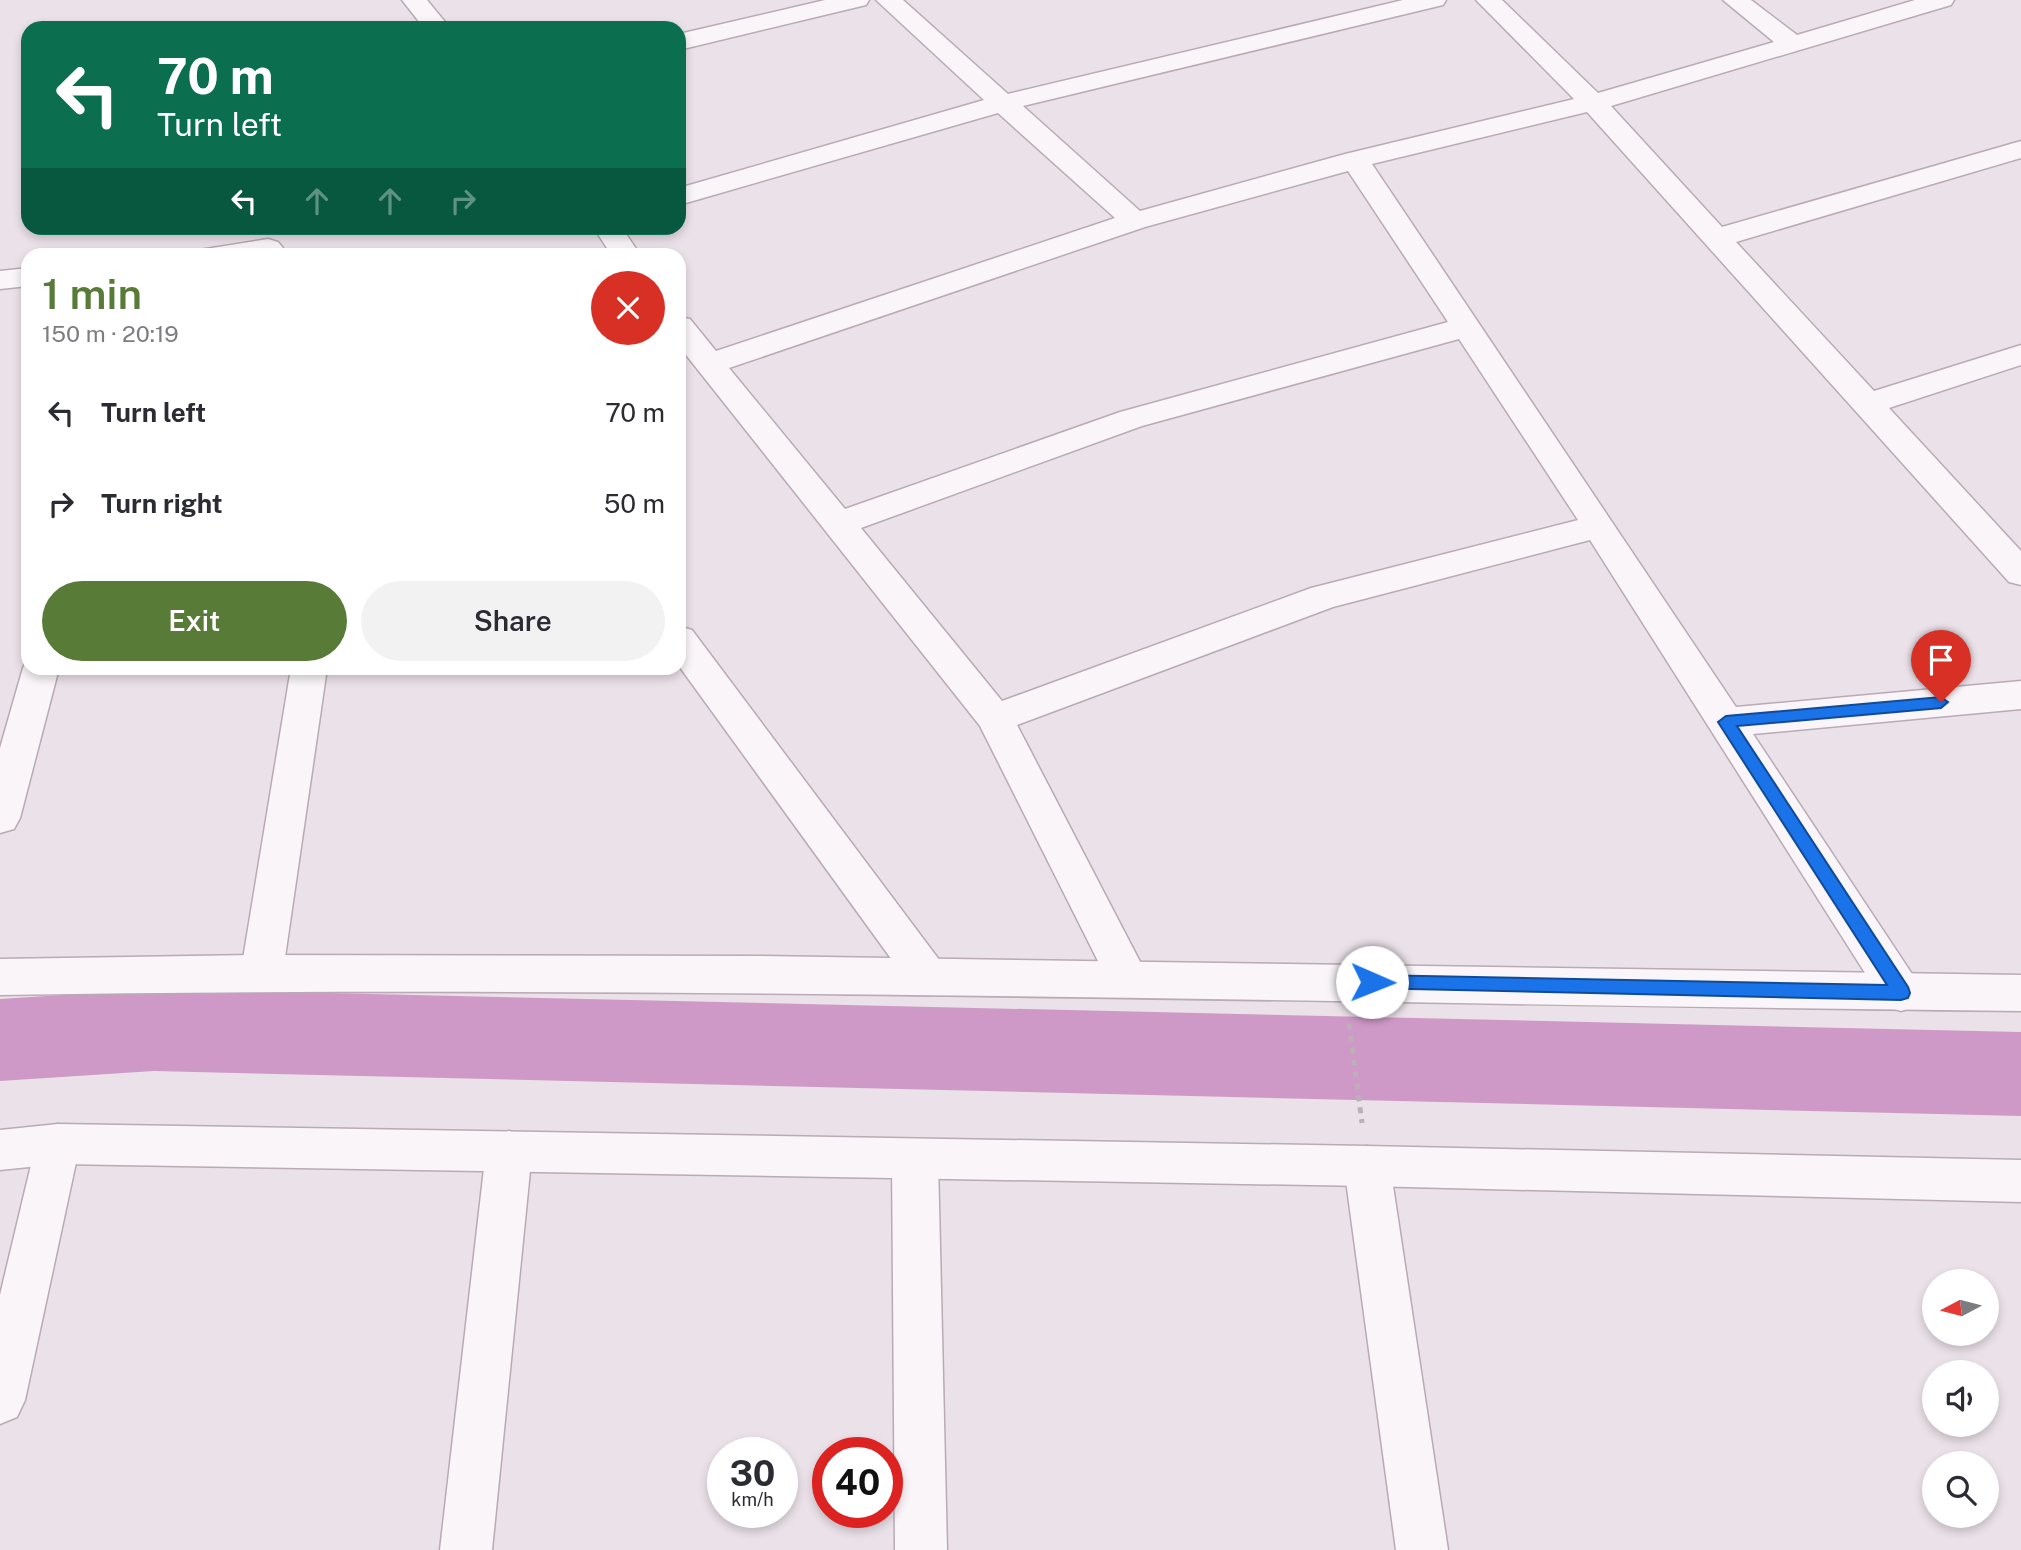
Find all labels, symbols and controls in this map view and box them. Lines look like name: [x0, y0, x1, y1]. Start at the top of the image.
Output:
text: 70 m: [157, 47, 274, 105]
icon: left: [42, 49, 133, 140]
text: Turn left: [157, 106, 282, 143]
icon: left: [225, 182, 263, 220]
icon: ahead: [298, 182, 336, 220]
icon: ahead: [371, 182, 409, 220]
icon: right: [444, 182, 482, 220]
text: 1 min: [42, 269, 142, 318]
button: close: [591, 271, 665, 345]
text: 150 m · 20:19: [42, 320, 179, 347]
icon: left: [42, 394, 80, 432]
text: Turn left: [101, 397, 206, 428]
text: 70 m: [605, 397, 665, 428]
icon: right: [42, 485, 80, 523]
text: Turn right: [101, 488, 223, 519]
text: 50 m: [604, 488, 665, 519]
button: Exit: [42, 581, 347, 661]
button: Share: [361, 581, 665, 661]
pin: [1911, 630, 1971, 702]
icon: arrive: [1922, 641, 1960, 679]
position arrow: [1335, 945, 1409, 1019]
north arrow: [1922, 1269, 1998, 1346]
map controls: [1922, 1269, 1999, 1528]
button: sound: [1922, 1360, 1999, 1437]
speed limit sign: 40: [812, 1437, 903, 1528]
button: search: [1922, 1451, 1999, 1528]
text: 30: [730, 1453, 775, 1494]
text: km/h: [731, 1489, 774, 1510]

